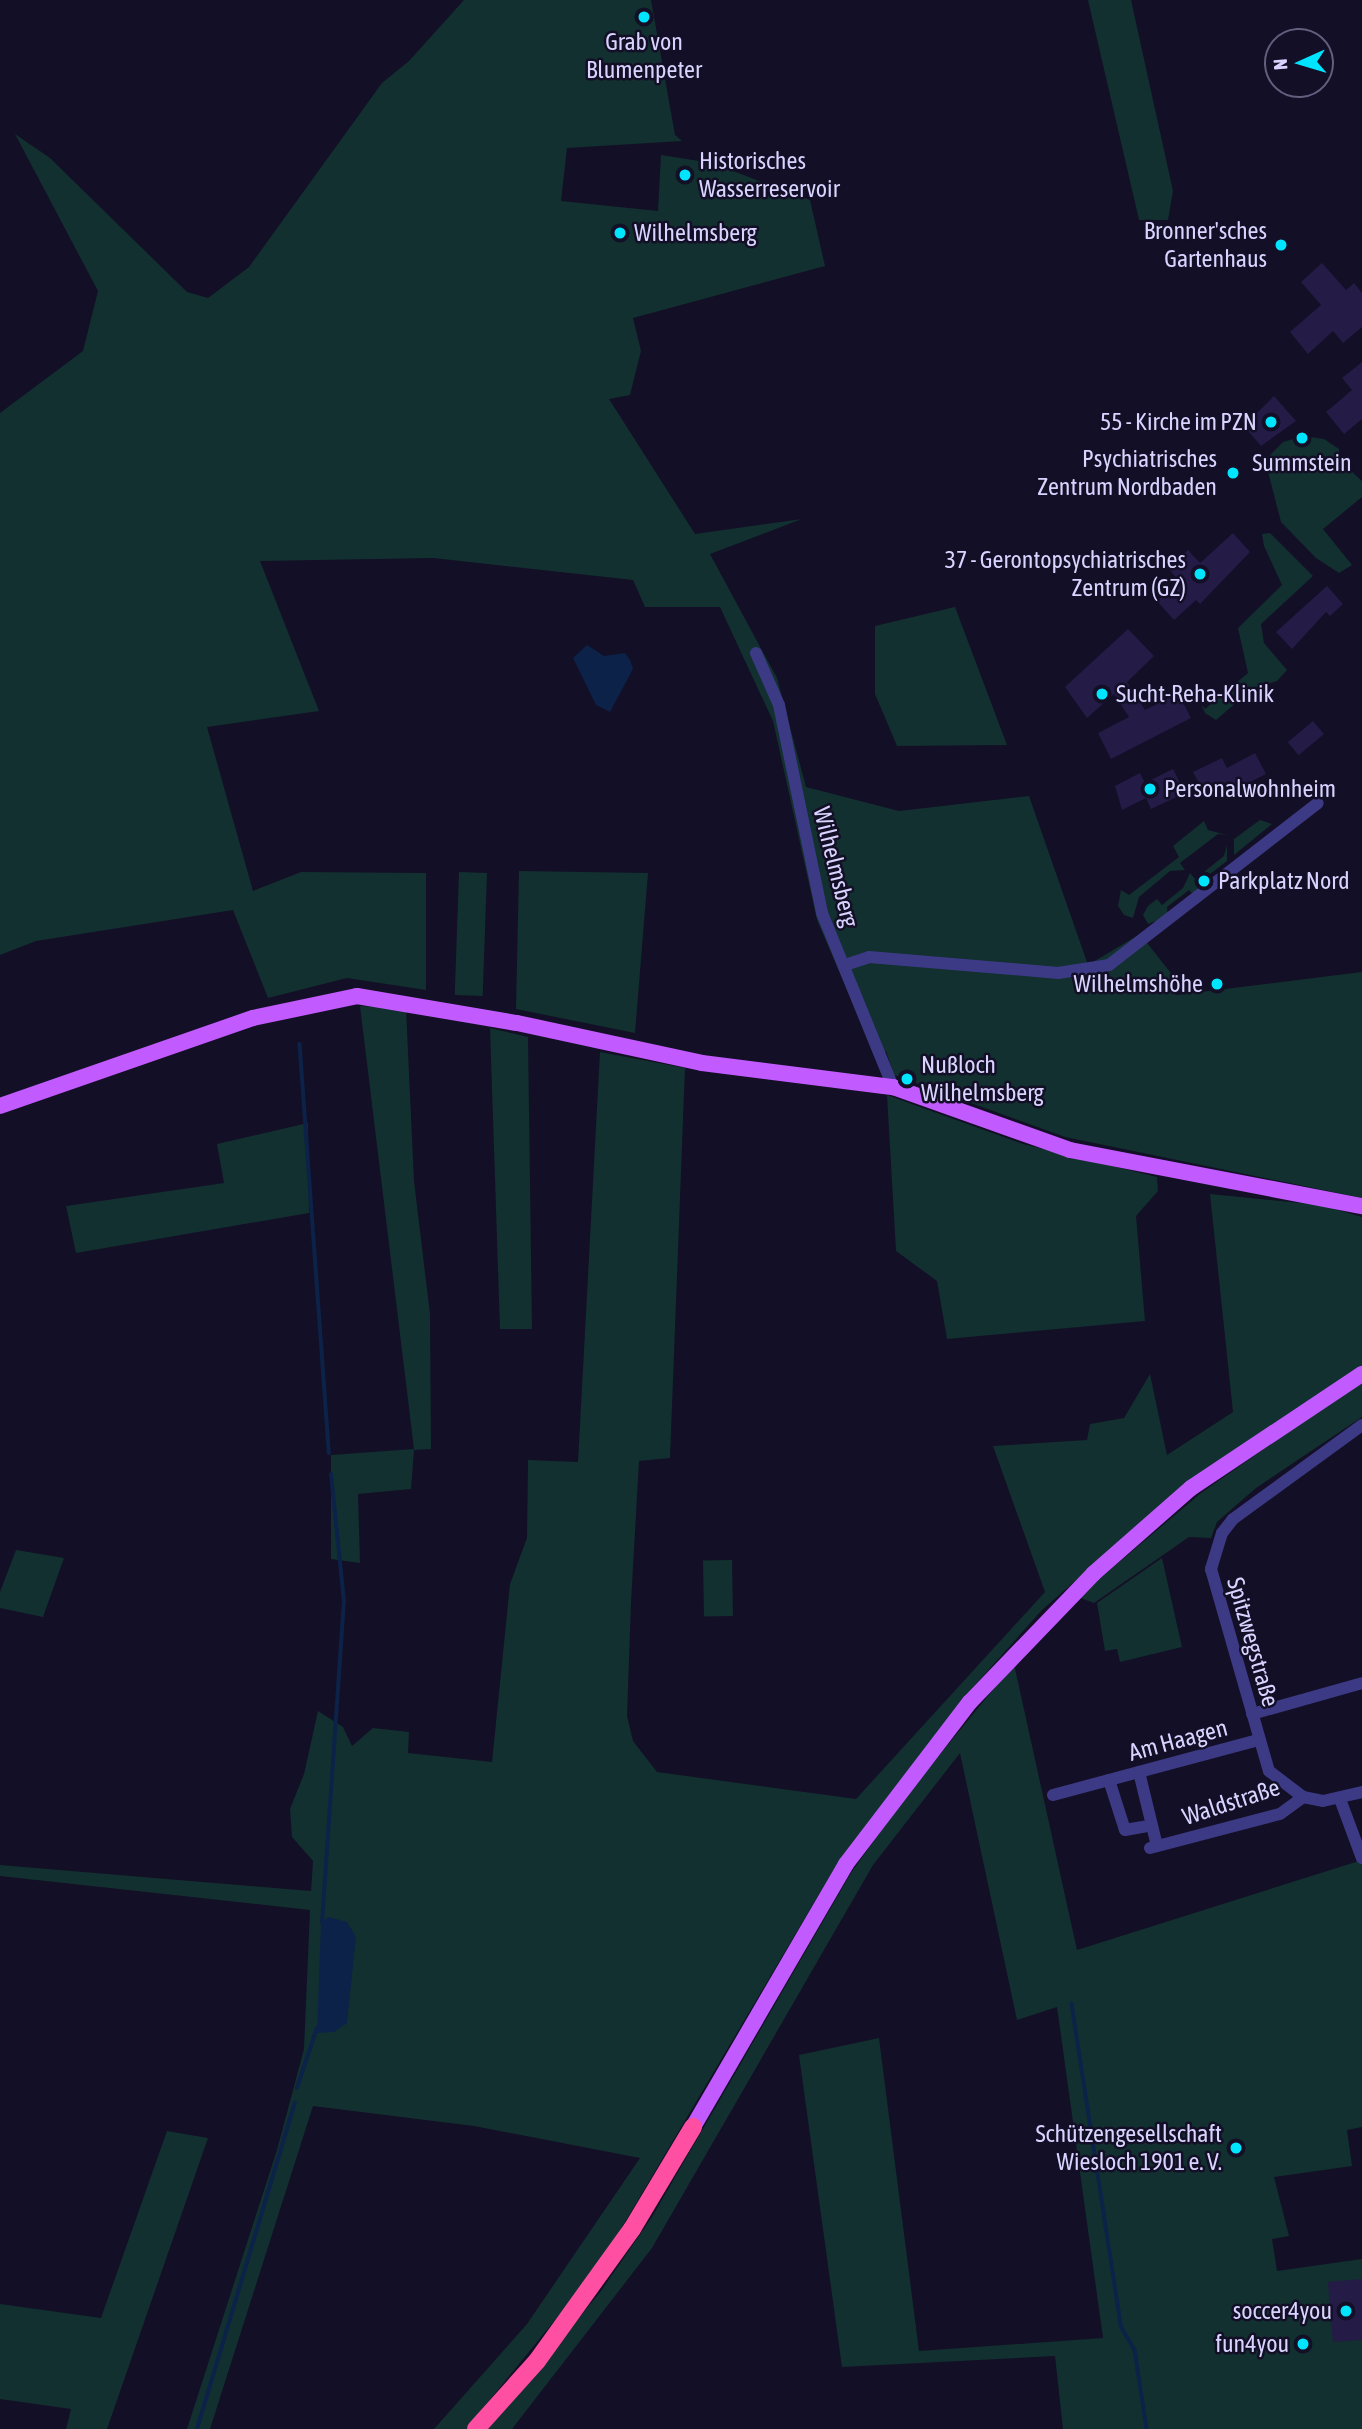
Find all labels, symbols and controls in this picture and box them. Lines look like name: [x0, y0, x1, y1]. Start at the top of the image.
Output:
marker: Grab von Blumenpeter: [636, 9, 652, 25]
place label: Grab von Blumenpeter: [586, 28, 702, 84]
north arrow: [1264, 28, 1334, 98]
text: N: [1269, 58, 1291, 71]
place label: Historisches Wasserreservoir: [699, 147, 840, 203]
marker: Historisches Wasserreservoir: [677, 167, 693, 183]
place label: Bronner'sches Gartenhaus: [1144, 217, 1267, 273]
place label: Wilhelmsberg: [634, 219, 757, 247]
marker: Wilhelmsberg: [612, 225, 628, 241]
marker: Bronner'sches Gartenhaus: [1273, 237, 1289, 253]
place label: 55 - Kirche im PZN: [1100, 408, 1257, 436]
marker: 55 - Kirche im PZN: [1263, 414, 1279, 430]
marker: Summstein: [1294, 430, 1310, 446]
place label: Psychiatrisches Zentrum Nordbaden: [1037, 445, 1217, 501]
place label: Summstein: [1252, 449, 1352, 477]
marker: Psychiatrisches Zentrum Nordbaden: [1223, 463, 1243, 483]
place label: 37 - Gerontopsychiatrisches Zentrum (GZ): [945, 546, 1186, 602]
marker: 37 - Gerontopsychiatrisches Zentrum (GZ): [1192, 566, 1208, 582]
place label: Sucht-Reha-Klinik: [1116, 680, 1274, 708]
marker: Sucht-Reha-Klinik: [1094, 686, 1110, 702]
place label: Personalwohnheim: [1164, 775, 1336, 803]
marker: Personalwohnheim: [1142, 781, 1158, 797]
street label: Wilhelmsberg: [807, 804, 865, 930]
place label: Parkplatz Nord: [1218, 867, 1350, 895]
marker: Parkplatz Nord: [1196, 873, 1212, 889]
place label: Wilhelmshöhe: [1074, 970, 1203, 998]
marker: Wilhelmshöhe: [1209, 976, 1225, 992]
place label: Nußloch Wilhelmsberg: [921, 1051, 1044, 1107]
marker: Nußloch Wilhelmsberg: [899, 1071, 915, 1087]
street label: Spitzwegstraße: [1221, 1574, 1285, 1710]
street label: Am Haagen: [1126, 1713, 1230, 1767]
street label: Waldstraße: [1179, 1773, 1283, 1831]
place label: Schützengesellschaft Wiesloch 1901 e. V.: [1035, 2120, 1222, 2176]
marker: Schützengesellschaft Wiesloch 1901 e. V.: [1228, 2140, 1244, 2156]
place label: soccer4you: [1233, 2297, 1332, 2325]
marker: soccer4you: [1338, 2303, 1354, 2319]
place label: fun4you: [1215, 2330, 1289, 2358]
marker: fun4you: [1295, 2336, 1311, 2352]

